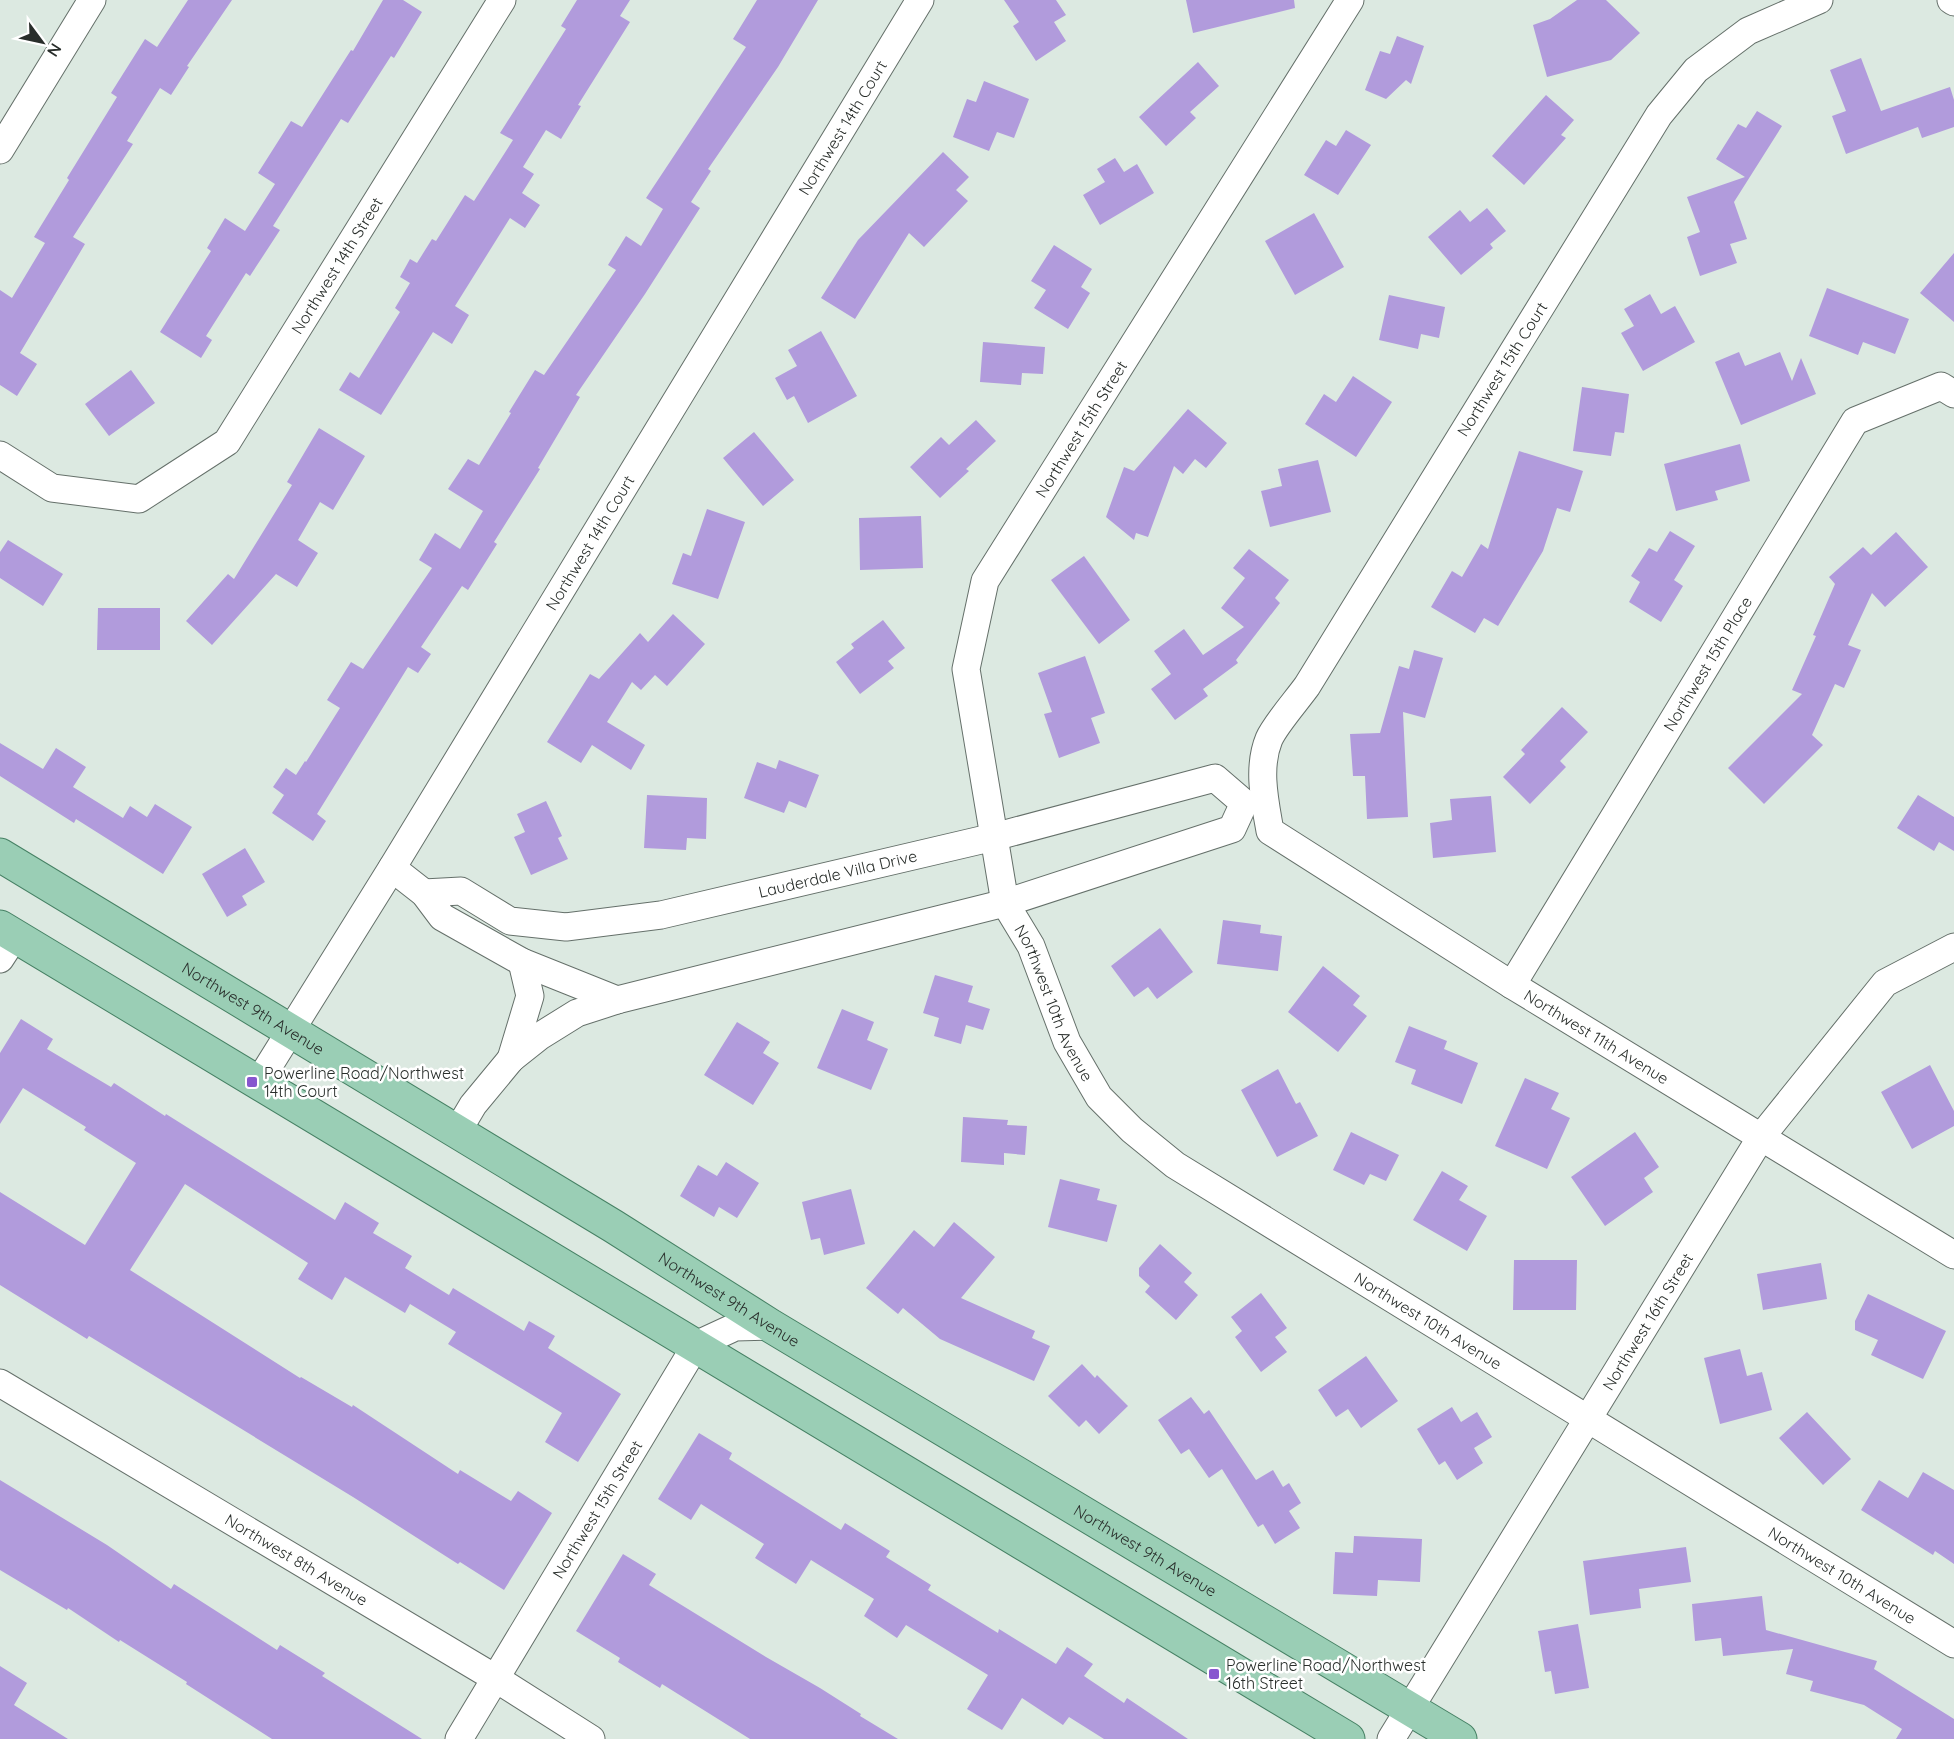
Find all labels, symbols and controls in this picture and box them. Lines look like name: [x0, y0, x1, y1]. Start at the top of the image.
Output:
north arrow: [12, 12, 72, 72]
text: N: [43, 40, 66, 61]
street label: Northwest 14th Court: [794, 56, 891, 199]
street label: Northwest 14th Street: [287, 193, 387, 338]
street label: Northwest 15th Court: [1453, 298, 1551, 440]
street label: Northwest 15th Street: [1031, 357, 1131, 501]
street label: Northwest 14th Court: [541, 472, 638, 614]
street label: Northwest 15th Place: [1659, 593, 1756, 735]
street label: Lauderdale Villa Drive: [756, 845, 919, 902]
street label: Northwest 10th Avenue: [1010, 921, 1098, 1085]
street label: Northwest 9th Avenue: [178, 957, 328, 1059]
street label: Northwest 11th Avenue: [1520, 985, 1673, 1088]
place label: Powerline Road/Northwest 14th Court: [264, 1063, 464, 1101]
marker: Powerline Road/Northwest 14th Court: [245, 1075, 259, 1089]
street label: Northwest 9th Avenue: [655, 1247, 804, 1351]
street label: Northwest 16th Street: [1598, 1249, 1697, 1394]
street label: Northwest 10th Avenue: [1351, 1268, 1506, 1374]
street label: Northwest 15th Street: [548, 1437, 646, 1582]
street label: Northwest 9th Avenue: [1070, 1500, 1220, 1601]
street label: Northwest 8th Avenue: [221, 1509, 371, 1610]
street label: Northwest 10th Avenue: [1765, 1522, 1920, 1628]
place label: Powerline Road/Northwest 16th Street: [1226, 1655, 1426, 1693]
marker: Powerline Road/Northwest 16th Street: [1207, 1667, 1221, 1681]

